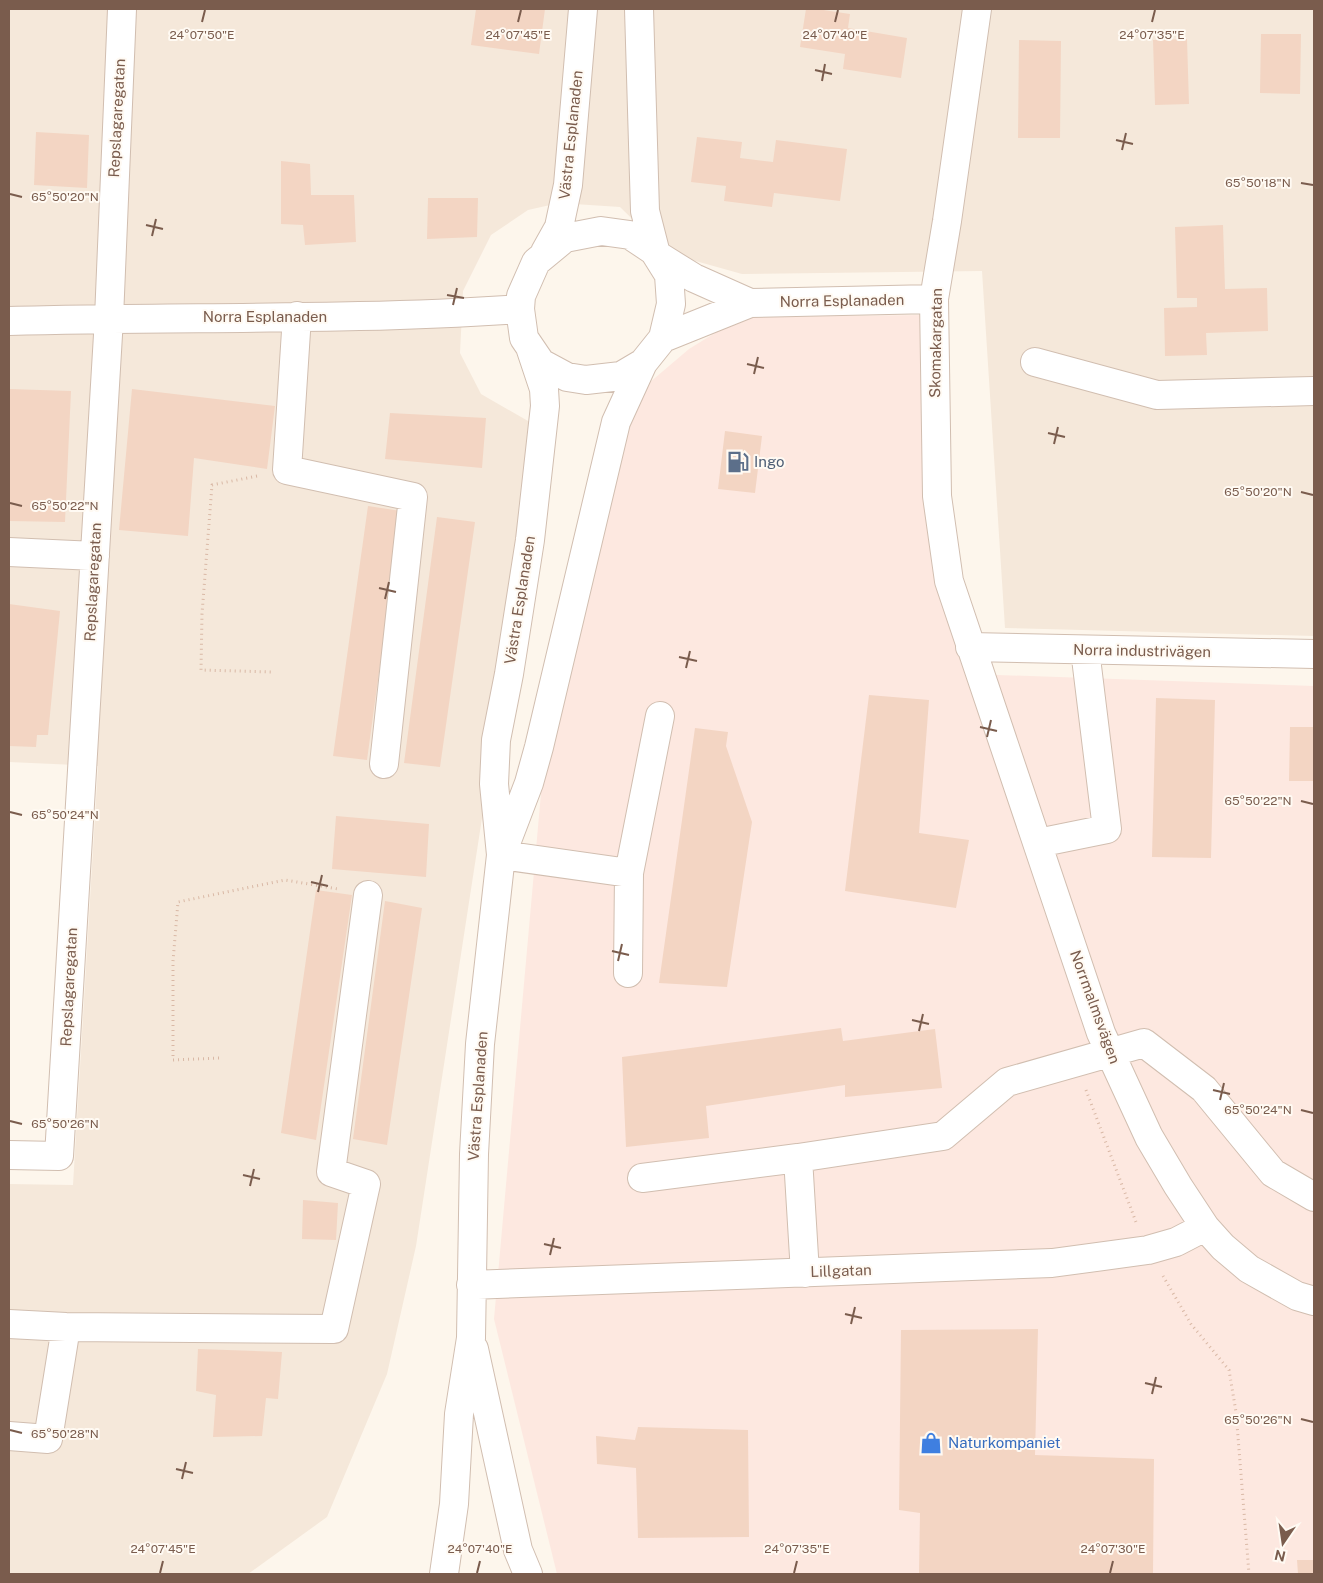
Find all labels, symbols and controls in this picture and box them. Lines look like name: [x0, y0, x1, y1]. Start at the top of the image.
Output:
text: 24°07'50"E: [169, 28, 235, 42]
text: 24°07'45"E: [485, 28, 551, 42]
text: 24°07'40"E: [803, 28, 868, 42]
text: 24°07'35"E: [1119, 28, 1185, 42]
street label: Repslagaregatan: [105, 58, 128, 178]
street label: Västra Esplanaden: [555, 69, 586, 200]
text: 65°50'18"N: [1225, 176, 1291, 190]
text: 65°50'20"N: [31, 190, 99, 204]
street label: Skomakargatan: [926, 288, 945, 398]
street label: Norra Esplanaden: [780, 291, 904, 310]
street label: Norra Esplanaden: [203, 308, 327, 325]
fuel station icon: Ingo: [725, 449, 751, 475]
place label: Ingo: [754, 453, 784, 470]
text: 65°50'20"N: [1224, 485, 1292, 499]
text: 65°50'22"N: [31, 499, 99, 513]
street label: Repslagaregatan: [81, 522, 104, 642]
street label: Västra Esplanaden: [501, 534, 538, 665]
street label: Norra industrivägen: [1073, 641, 1211, 660]
text: 65°50'22"N: [1224, 794, 1292, 808]
text: 65°50'24"N: [31, 808, 99, 822]
street label: Repslagaregatan: [57, 927, 80, 1047]
street label: Norrmalmsvägen: [1067, 948, 1124, 1066]
street label: Västra Esplanaden: [464, 1031, 491, 1161]
text: 65°50'24"N: [1224, 1103, 1292, 1117]
text: 65°50'26"N: [31, 1117, 99, 1131]
street label: Lillgatan: [810, 1261, 872, 1280]
text: 65°50'26"N: [1224, 1413, 1292, 1427]
text: 65°50'28"N: [31, 1427, 99, 1441]
shop icon: Naturkompaniet: [918, 1430, 944, 1456]
place label: Naturkompaniet: [948, 1434, 1061, 1451]
north arrow: [1258, 1518, 1308, 1568]
text: 24°07'45"E: [130, 1542, 196, 1556]
text: 24°07'40"E: [448, 1542, 513, 1556]
text: 24°07'35"E: [764, 1542, 830, 1556]
text: 24°07'30"E: [1081, 1542, 1145, 1556]
text: N: [1273, 1547, 1287, 1565]

